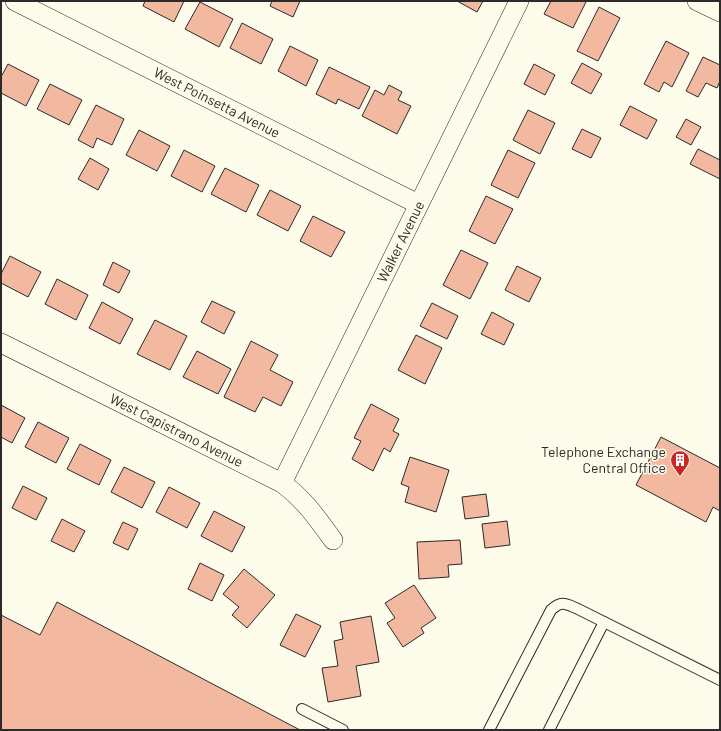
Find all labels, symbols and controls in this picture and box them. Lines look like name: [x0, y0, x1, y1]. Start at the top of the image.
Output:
street label: West Poinsetta Avenue: [151, 63, 283, 141]
street label: Walker Avenue: [373, 198, 427, 285]
street label: West Capistrano Avenue: [107, 390, 246, 470]
place label: Telephone Exchange Central Office: [541, 443, 666, 476]
building icon: Telephone Exchange Central Office: [669, 449, 691, 477]

